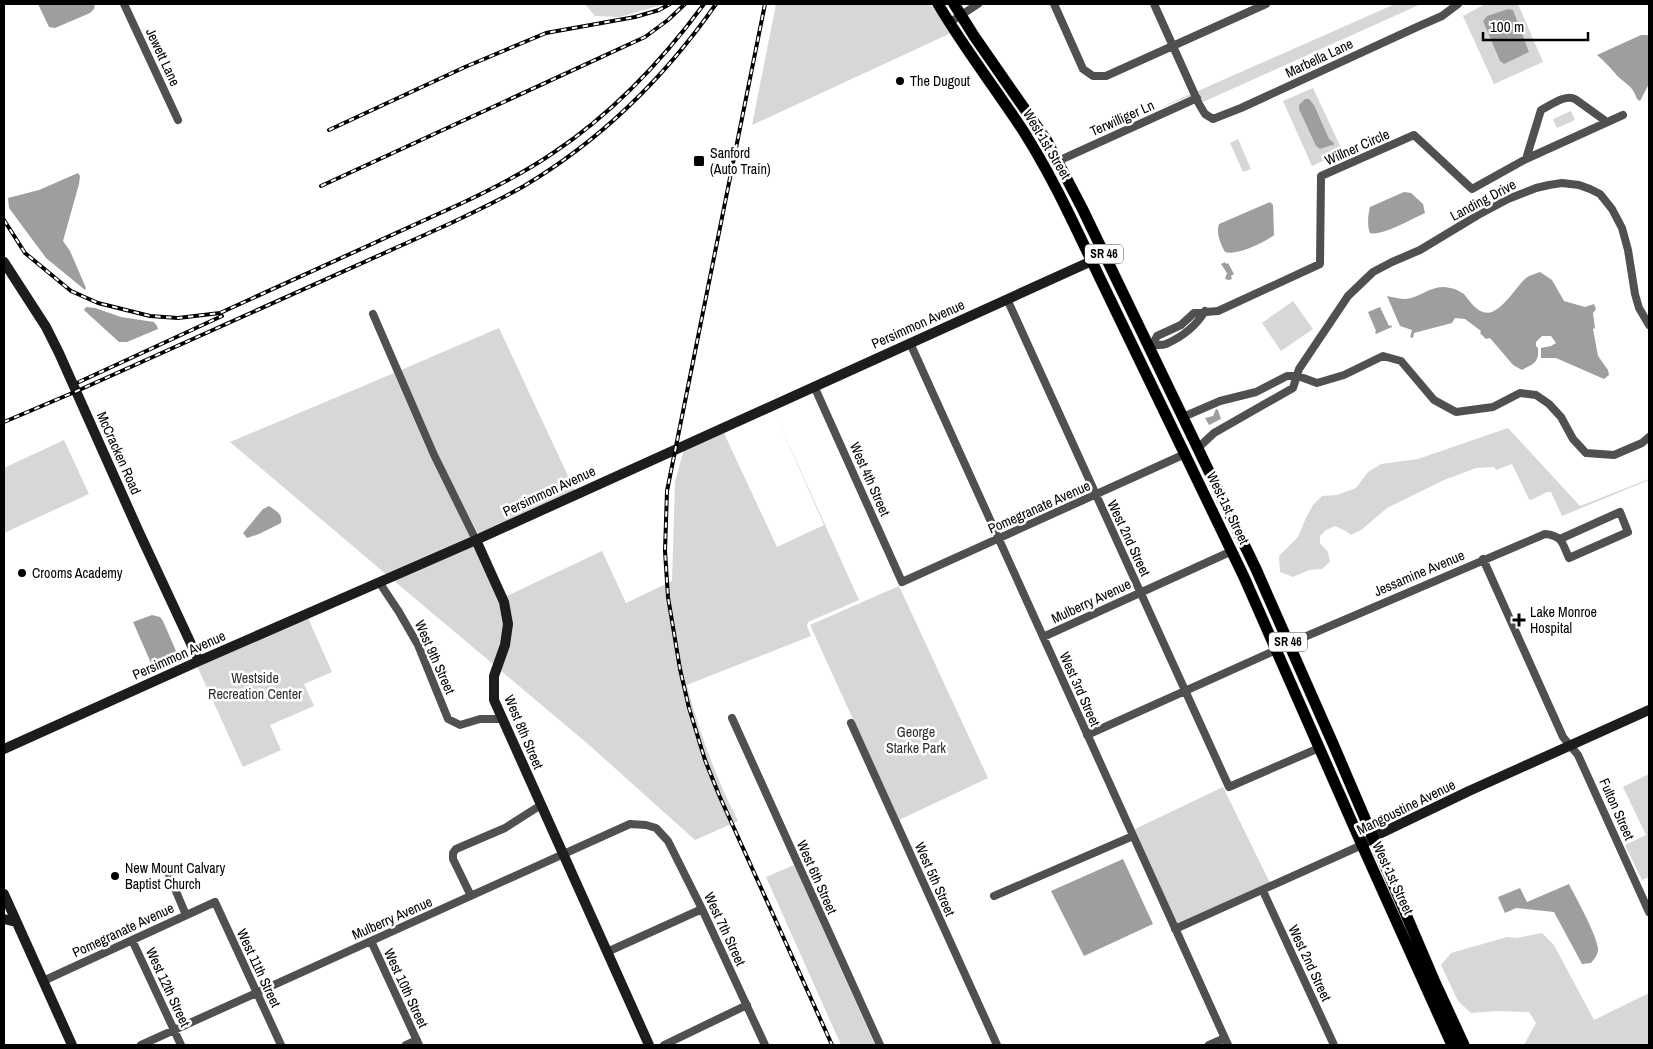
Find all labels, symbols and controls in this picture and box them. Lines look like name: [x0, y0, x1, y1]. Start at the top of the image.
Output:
scale bar: [1483, 10, 1588, 42]
text: 100 m: [1490, 16, 1524, 37]
street label: Jewett Lane: [142, 25, 184, 89]
street label: Marbella Lane: [1282, 34, 1356, 82]
place label: The Dugout: [910, 72, 970, 90]
marker: The Dugout: [894, 75, 906, 87]
street label: Terwilliger Ln: [1087, 96, 1157, 140]
street label: West 1st Street: [1019, 106, 1075, 182]
street label: Willner Circle: [1322, 125, 1392, 169]
place label: Sanford (Auto Train): [710, 144, 771, 178]
marker: Sanford (Auto Train): [692, 154, 706, 168]
street label: Landing Drive: [1447, 175, 1519, 225]
road number: SR 46: [1085, 244, 1123, 264]
street label: Persimmon Avenue: [869, 295, 967, 353]
street label: McCracken Road: [93, 409, 145, 497]
street label: West 4th Street: [846, 439, 894, 519]
street label: Persimmon Avenue: [500, 462, 598, 520]
street label: West 1st Street: [1203, 469, 1253, 547]
street label: Pomegranate Avenue: [985, 476, 1093, 538]
street label: West 2nd Street: [1103, 497, 1155, 579]
street label: Jessamine Avenue: [1371, 546, 1467, 600]
place label: Crooms Academy: [32, 564, 123, 582]
marker: Crooms Academy: [16, 567, 28, 579]
street label: Mulberry Avenue: [1048, 575, 1134, 627]
place label: Lake Monroe Hospital: [1530, 603, 1597, 637]
marker: Lake Monroe Hospital: [1512, 613, 1526, 627]
street label: West 9th Street: [411, 617, 459, 697]
street label: Persimmon Avenue: [130, 626, 228, 684]
road number: SR 46: [1269, 632, 1307, 652]
street label: West 3rd Street: [1056, 649, 1104, 729]
park label: Westside Recreation Center: [208, 669, 302, 703]
street label: West 8th Street: [500, 692, 548, 772]
park label: George Starke Park: [886, 723, 946, 757]
street label: Mangoustine Avenue: [1354, 775, 1458, 839]
street label: Fulton Street: [1595, 775, 1639, 843]
street label: West 6th Street: [793, 837, 841, 917]
street label: West 5th Street: [911, 839, 959, 919]
street label: West 1st Street: [1368, 839, 1418, 917]
place label: New Mount Calvary Baptist Church: [125, 859, 225, 893]
marker: New Mount Calvary Baptist Church: [109, 870, 121, 882]
street label: West 7th Street: [700, 889, 750, 969]
street label: Mulberry Avenue: [349, 892, 435, 944]
street label: Pomegranate Avenue: [69, 899, 177, 961]
street label: West 2nd Street: [1284, 922, 1336, 1004]
street label: West 11th Street: [233, 926, 285, 1010]
street label: West 12th Street: [142, 945, 194, 1029]
street label: West 10th Street: [380, 946, 432, 1030]

